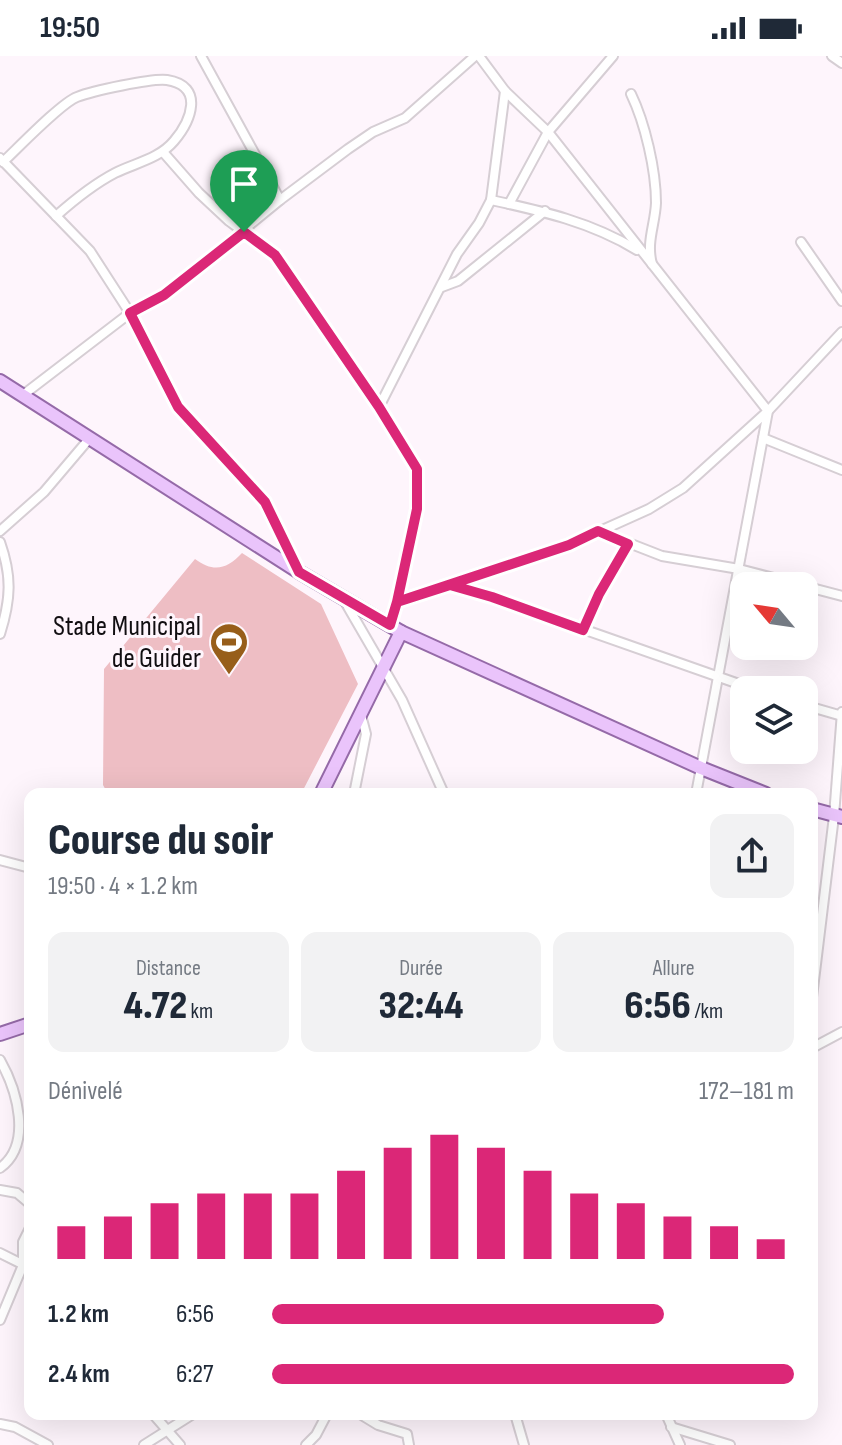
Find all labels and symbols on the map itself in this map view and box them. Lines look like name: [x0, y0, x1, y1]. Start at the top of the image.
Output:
pin: [210, 150, 278, 232]
north arrow: [730, 572, 818, 660]
place label: Stade Municipal de Guider: [53, 610, 201, 675]
sports icon: Stade Municipal de Guider: [208, 621, 250, 676]

